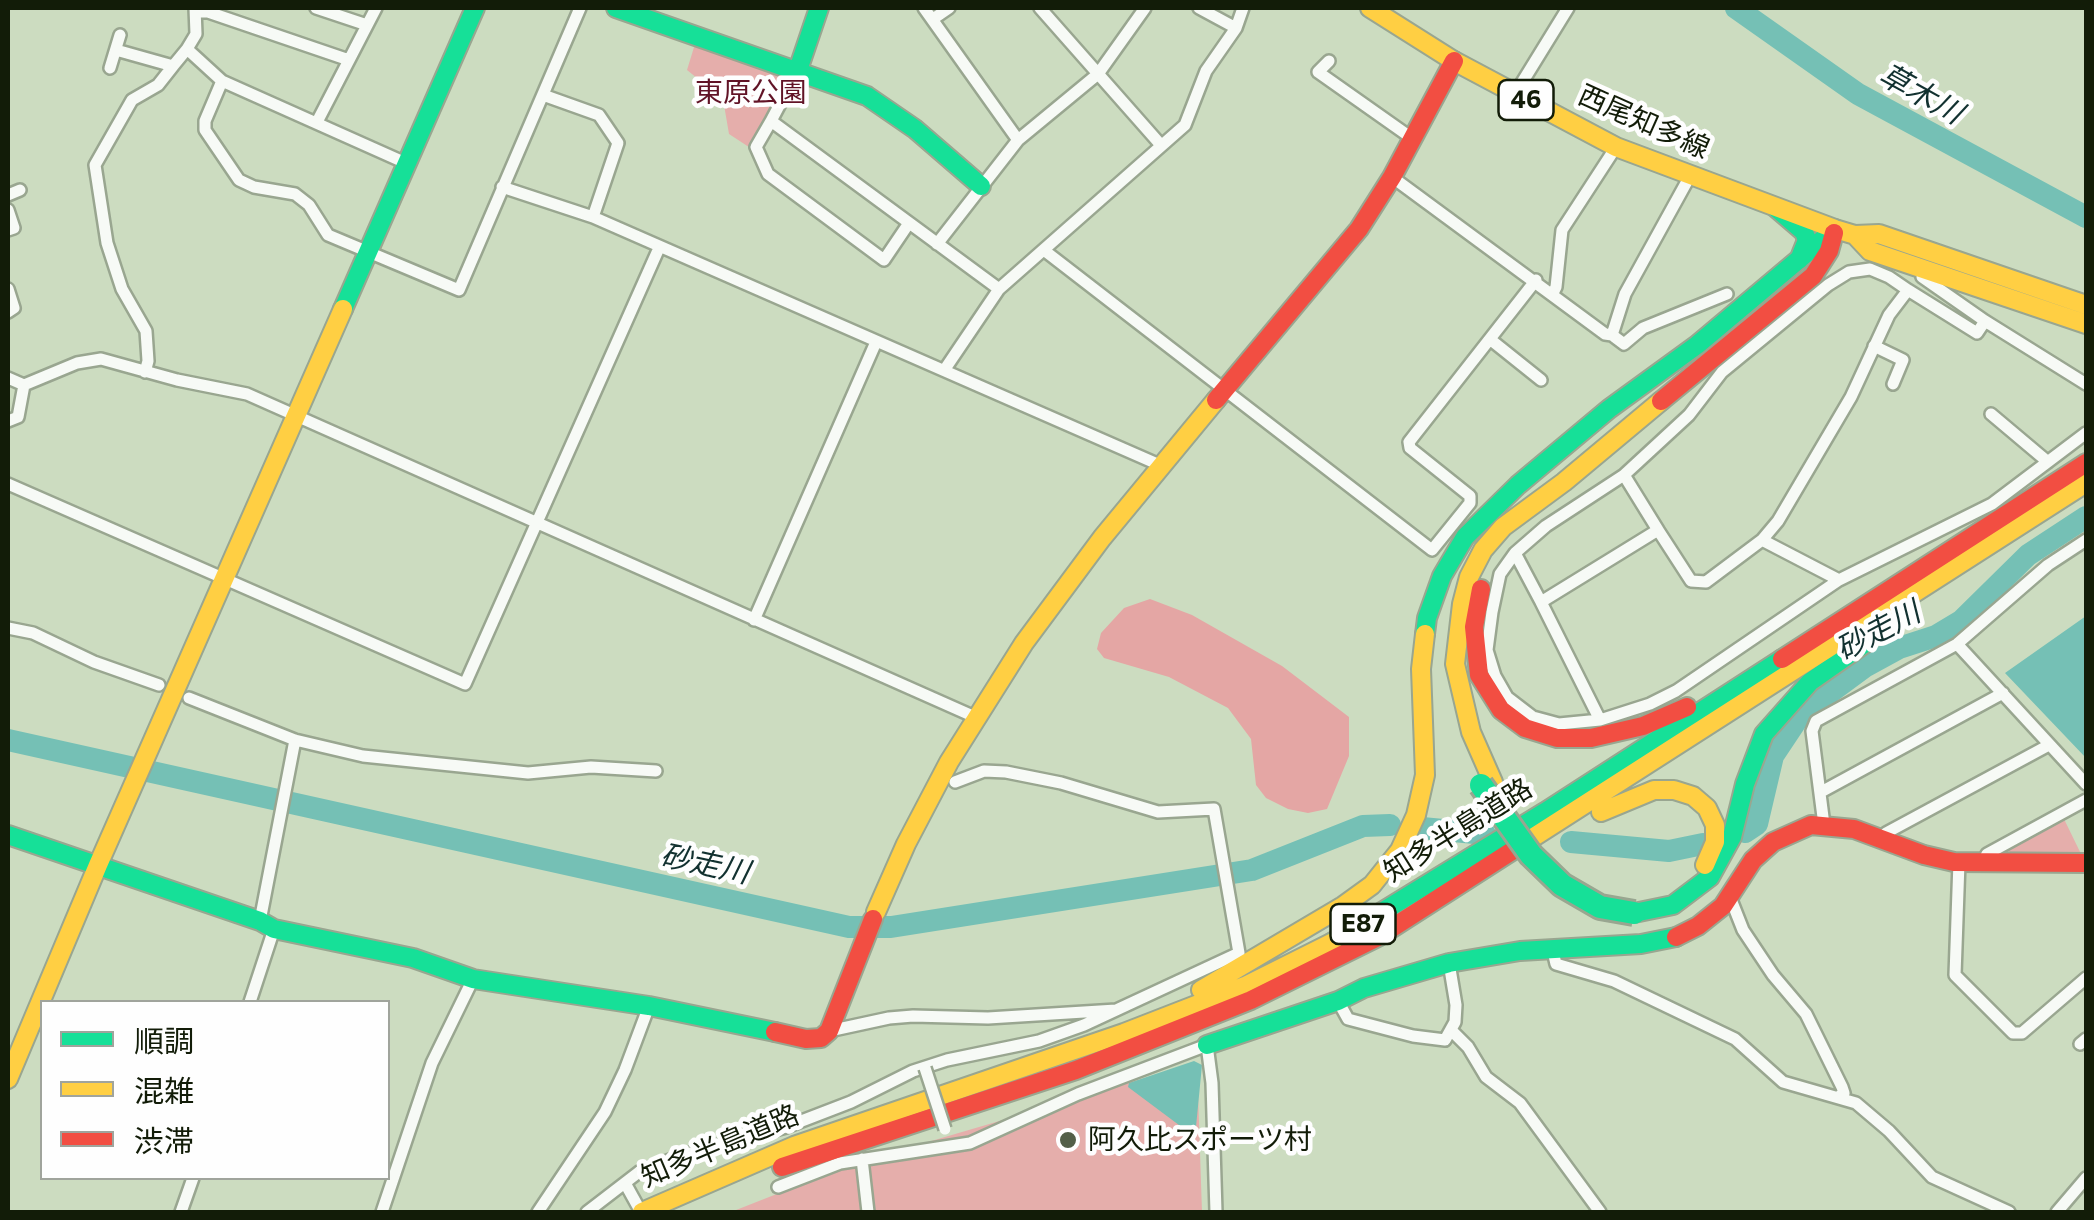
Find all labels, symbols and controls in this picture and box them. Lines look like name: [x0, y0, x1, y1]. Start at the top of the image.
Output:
water label: 草木川: [1873, 56, 1969, 132]
park label: 東原公園: [695, 76, 807, 110]
street label: 西尾知多線: [1573, 78, 1715, 166]
road number: 46: [1498, 80, 1554, 120]
water label: 砂走川: [1830, 594, 1926, 668]
street label: 知多半島道路: [1378, 771, 1538, 889]
water label: 砂走川: [657, 837, 753, 891]
road number: E87: [1330, 904, 1396, 944]
legend: [40, 1000, 390, 1180]
text: 順調: [134, 1021, 194, 1058]
text: 混雑: [134, 1071, 194, 1108]
street label: 知多半島道路: [636, 1098, 804, 1194]
text: 渋滞: [134, 1121, 194, 1158]
place label: 阿久比スポーツ村: [1088, 1123, 1312, 1157]
marker: 阿久比スポーツ村: [1057, 1129, 1079, 1151]

